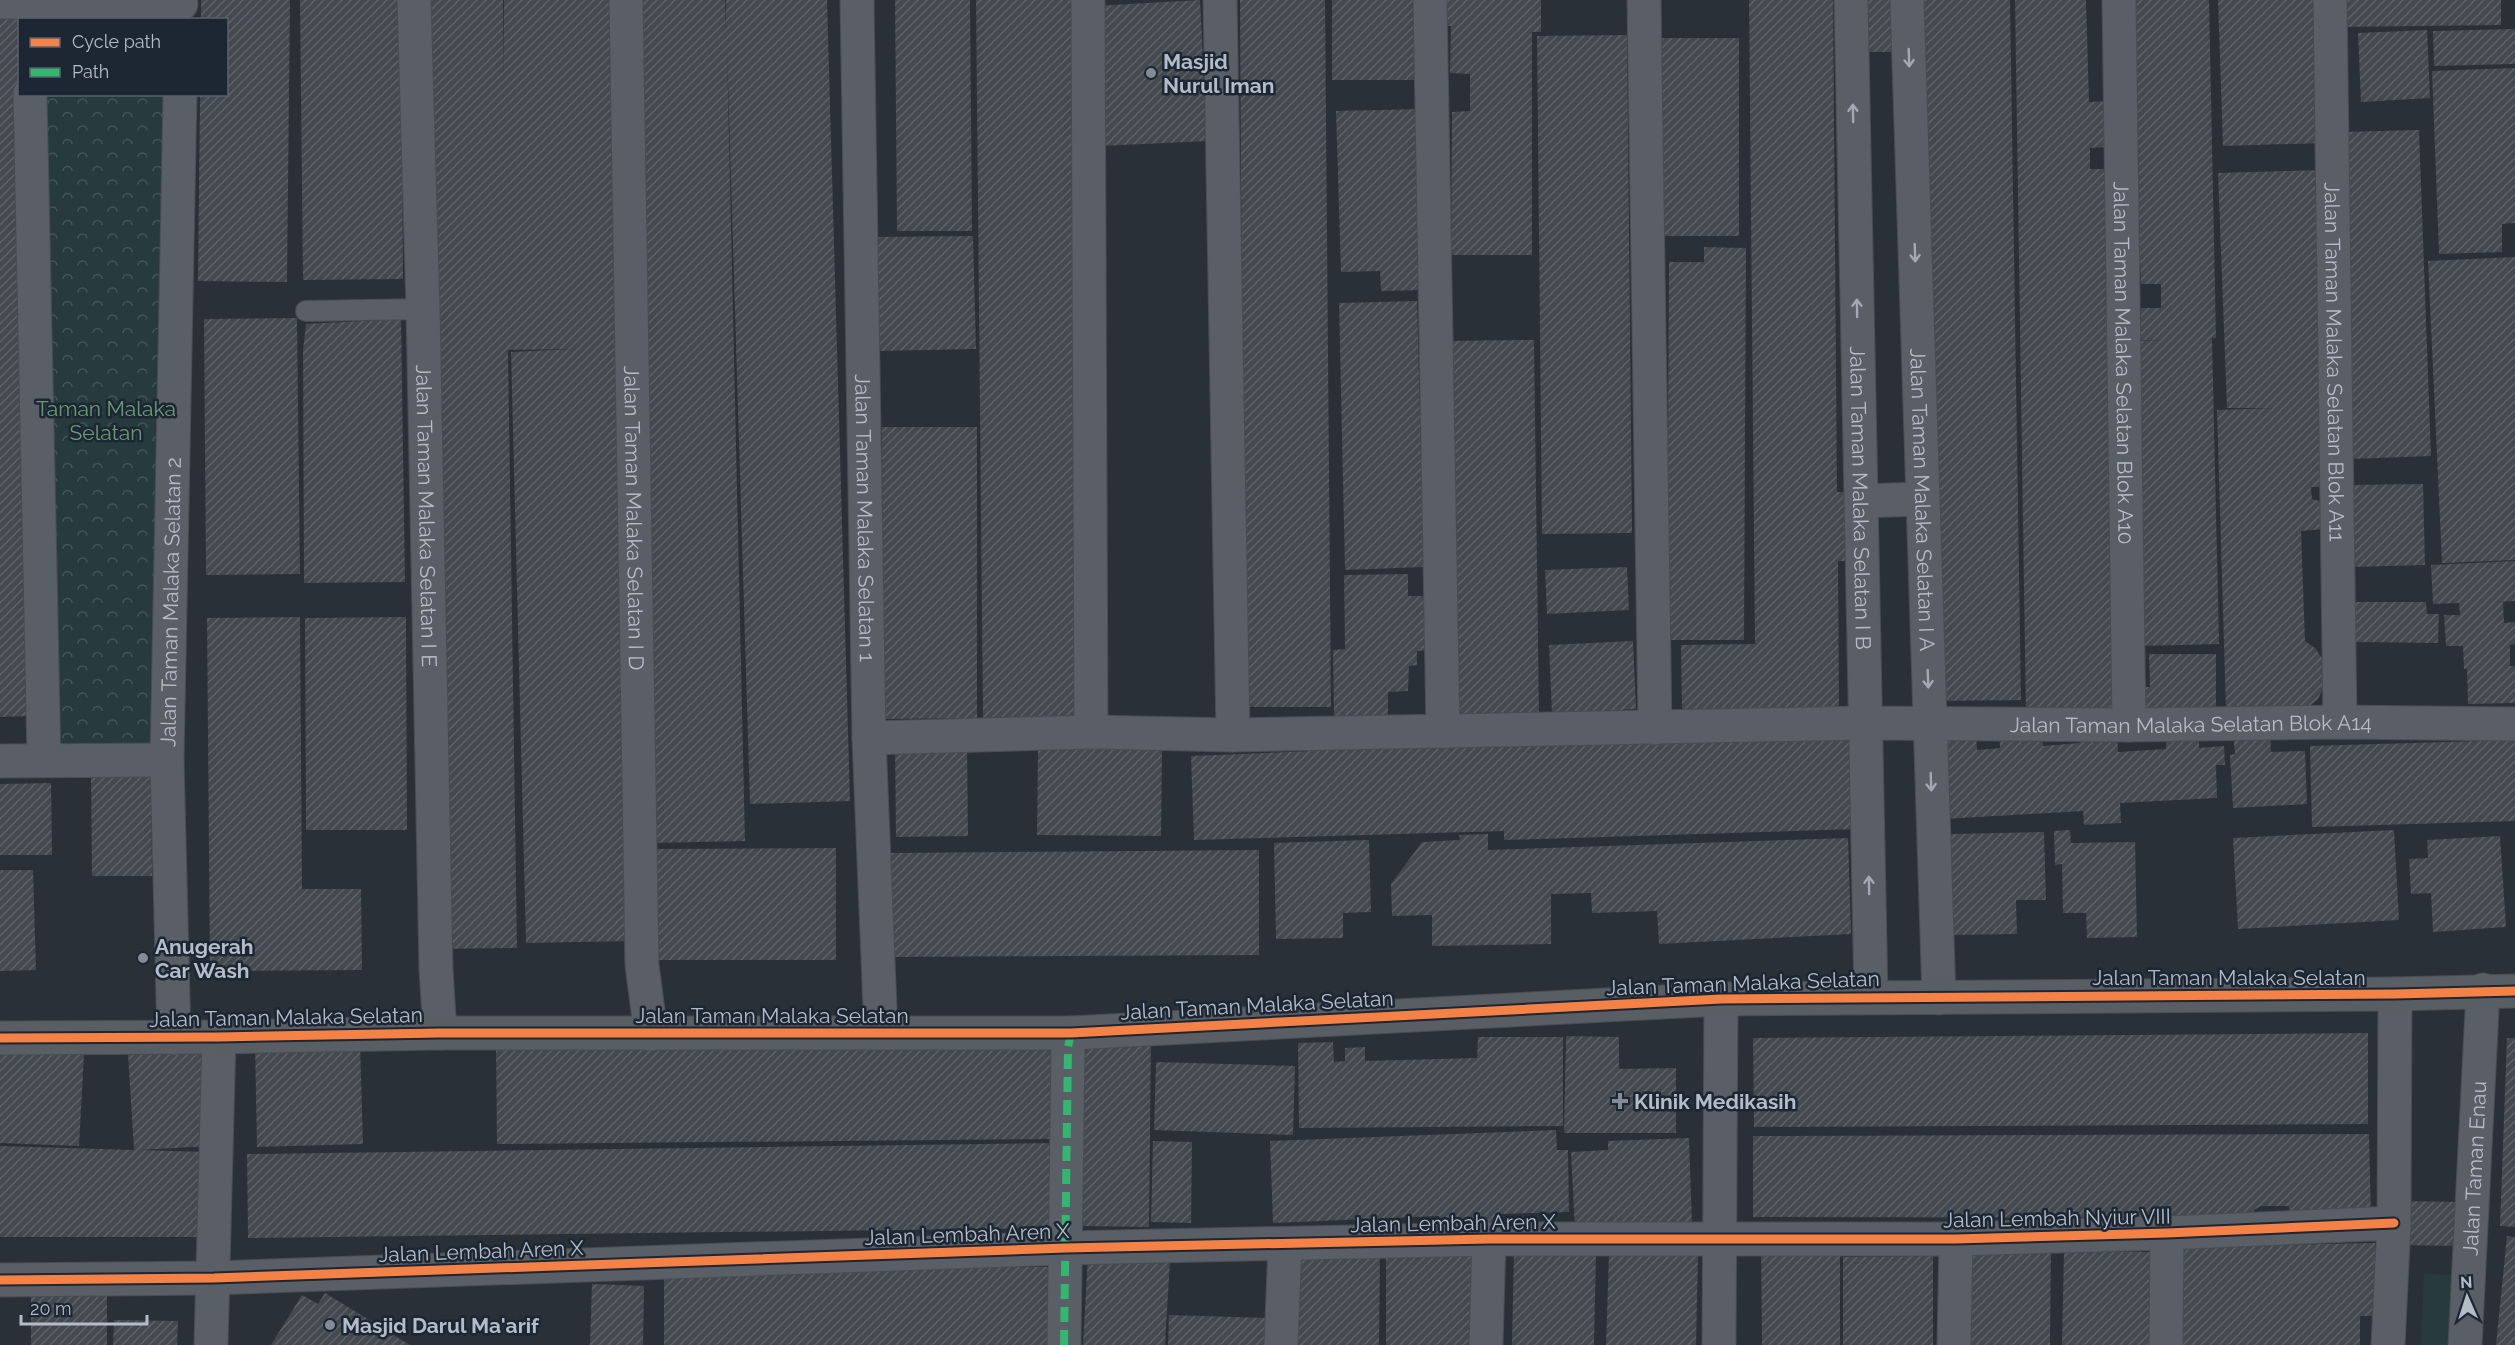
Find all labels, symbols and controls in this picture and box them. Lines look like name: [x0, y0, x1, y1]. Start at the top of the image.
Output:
legend: [18, 18, 228, 96]
text: Cycle path: [72, 31, 161, 52]
one-way arrow: [1903, 48, 1915, 68]
place label: Masjid Nurul Iman: [1163, 49, 1275, 98]
text: Path: [72, 61, 109, 82]
marker: Masjid Nurul Iman: [1144, 66, 1158, 80]
one-way arrow: [1848, 103, 1859, 123]
street label: Jalan Taman Malaka Selatan Blok A10: [2109, 181, 2139, 545]
street label: Jalan Taman Malaka Selatan Blok A11: [2320, 182, 2350, 542]
one-way arrow: [1909, 243, 1921, 263]
one-way arrow: [1851, 298, 1863, 318]
street label: Jalan Taman Malaka Selatan I B: [1845, 346, 1877, 650]
street label: Jalan Taman Malaka Selatan I A: [1906, 348, 1940, 652]
street label: Jalan Taman Malaka Selatan I E: [412, 364, 443, 667]
street label: Jalan Taman Malaka Selatan I D: [620, 365, 650, 670]
street label: Jalan Taman Malaka Selatan 1: [851, 374, 880, 662]
park label: Taman Malaka Selatan: [36, 396, 176, 445]
street label: Jalan Taman Malaka Selatan 2: [155, 457, 185, 747]
one-way arrow: [1922, 669, 1934, 689]
street label: Jalan Taman Malaka Selatan Blok A14: [2010, 709, 2372, 738]
one-way arrow: [1926, 772, 1937, 792]
one-way arrow: [1863, 876, 1874, 896]
place label: Anugerah Car Wash: [155, 934, 253, 983]
marker: Anugerah Car Wash: [136, 951, 150, 965]
street label: Jalan Taman Malaka Selatan: [2092, 965, 2366, 990]
street label: Jalan Taman Malaka Selatan: [1606, 966, 1880, 1000]
street label: Jalan Taman Malaka Selatan: [1120, 985, 1394, 1025]
street label: Jalan Taman Malaka Selatan: [149, 1002, 423, 1032]
street label: Jalan Taman Malaka Selatan: [635, 1003, 909, 1028]
street label: Jalan Taman Enau: [2457, 1080, 2491, 1256]
place label: Klinik Medikasih: [1634, 1089, 1796, 1114]
marker: Klinik Medikasih: [1611, 1092, 1629, 1110]
street label: Jalan Lembah Nyiur VIII: [1943, 1204, 2171, 1232]
street label: Jalan Lembah Aren X: [1350, 1209, 1557, 1237]
street label: Jalan Lembah Aren X: [864, 1218, 1071, 1250]
street label: Jalan Lembah Aren X: [378, 1235, 585, 1267]
north arrow: [2437, 1267, 2497, 1327]
text: N: [2460, 1273, 2473, 1292]
scale bar: [21, 1288, 147, 1326]
text: 20 m: [30, 1298, 72, 1319]
place label: Masjid Darul Ma'arif: [342, 1313, 540, 1338]
marker: Masjid Darul Ma'arif: [323, 1318, 337, 1332]

